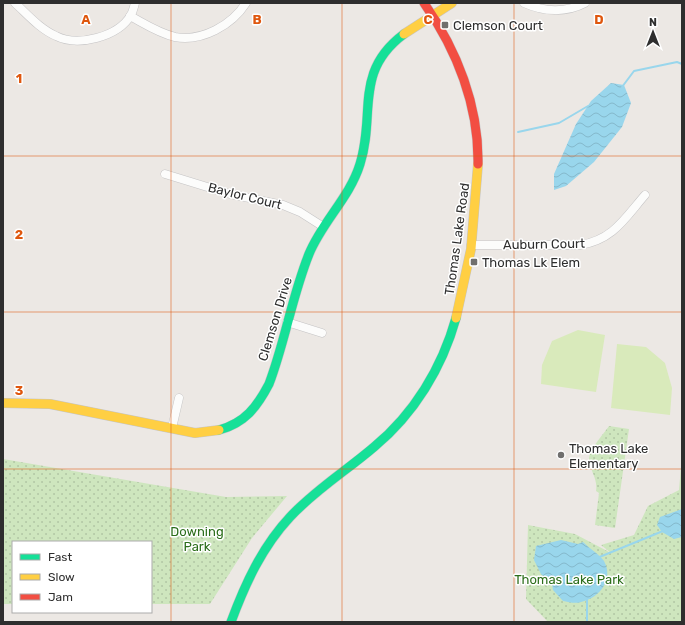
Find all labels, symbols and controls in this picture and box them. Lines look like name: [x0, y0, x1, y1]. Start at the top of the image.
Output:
text: A: [81, 12, 91, 27]
text: B: [252, 12, 262, 27]
text: C: [423, 12, 433, 27]
text: D: [594, 12, 604, 27]
north arrow: [633, 12, 673, 52]
text: N: [649, 16, 657, 29]
place label: Clemson Court: [453, 18, 543, 33]
marker: Clemson Court: [440, 20, 450, 30]
text: 1: [16, 71, 22, 86]
street label: Baylor Court: [207, 180, 283, 212]
street label: Thomas Lake Road: [442, 182, 472, 296]
text: 2: [15, 227, 23, 242]
street label: Auburn Court: [503, 236, 585, 252]
place label: Thomas Lk Elem: [482, 255, 580, 270]
marker: Thomas Lk Elem: [469, 257, 479, 267]
street label: Clemson Drive: [255, 275, 295, 363]
text: 3: [15, 383, 24, 398]
place label: Thomas Lake Elementary: [569, 441, 648, 471]
marker: Thomas Lake Elementary: [556, 450, 566, 460]
park label: Downing Park: [170, 524, 224, 554]
legend: [12, 541, 152, 613]
text: Fast: [48, 550, 72, 564]
text: Slow: [48, 570, 75, 584]
park label: Thomas Lake Park: [514, 572, 624, 587]
text: Jam: [48, 590, 73, 604]

